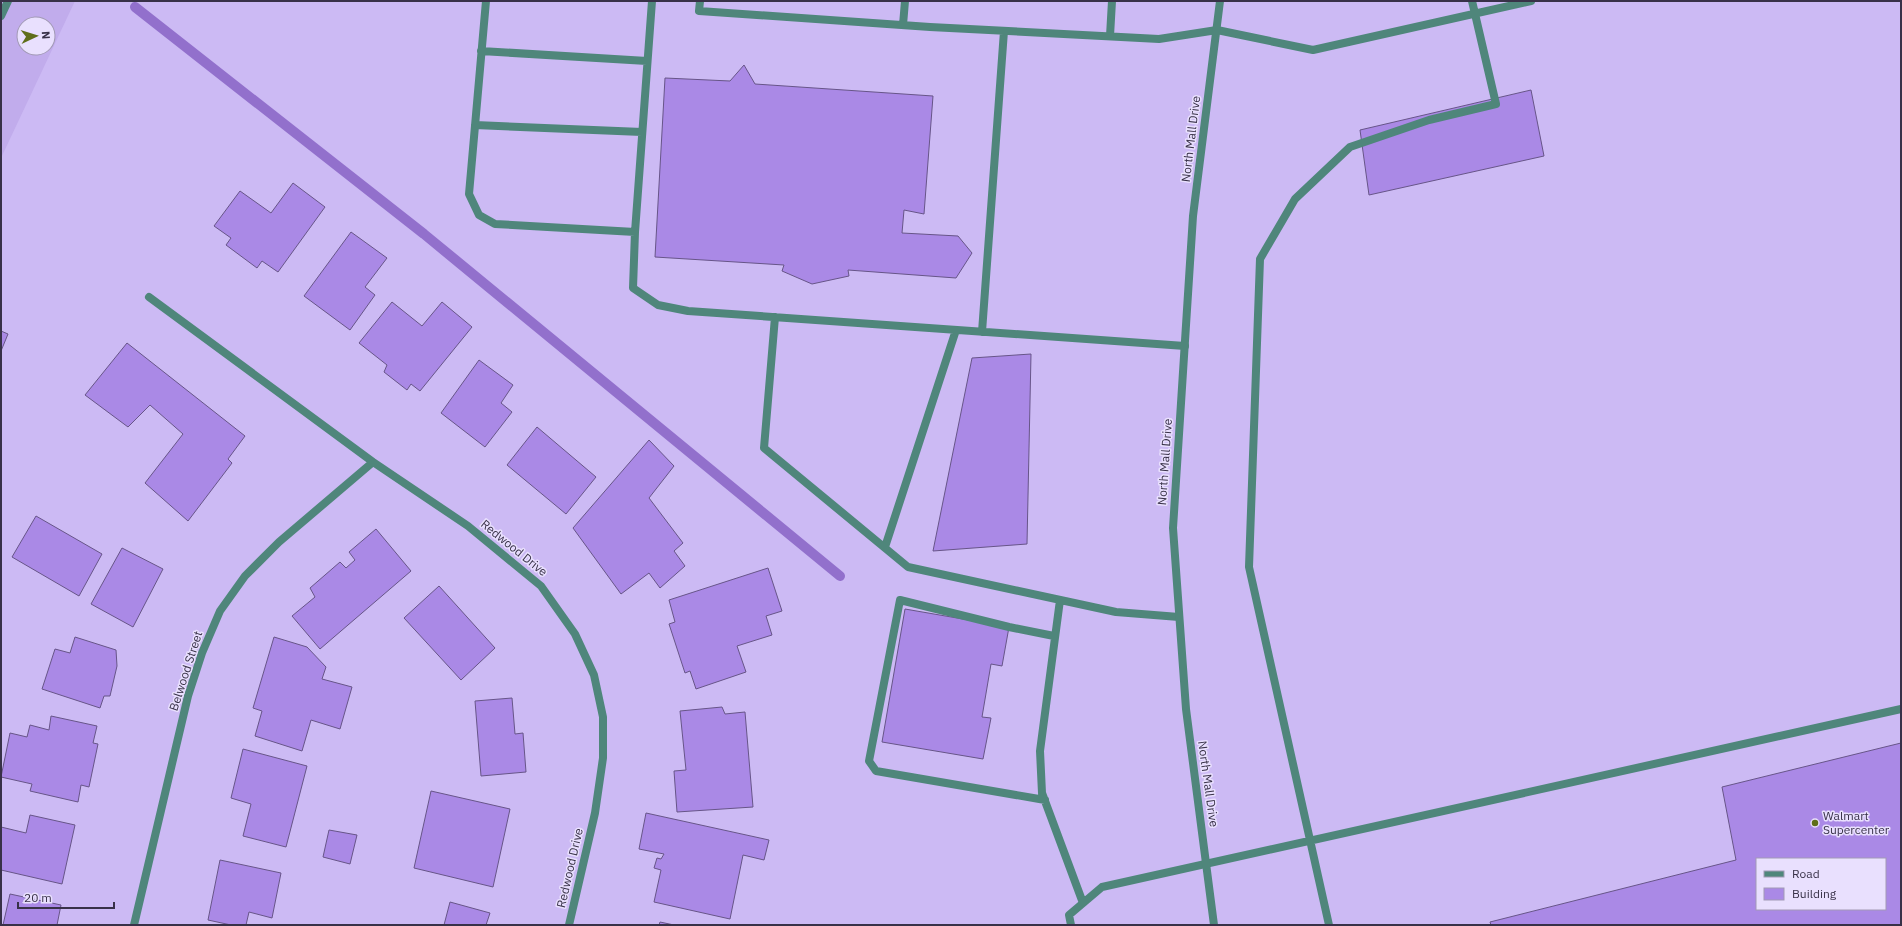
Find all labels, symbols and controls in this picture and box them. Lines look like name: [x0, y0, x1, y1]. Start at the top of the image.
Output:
north arrow: [16, 16, 56, 56]
text: N: [39, 31, 53, 40]
street label: North Mall Drive: [1178, 95, 1203, 183]
street label: North Mall Drive: [1154, 418, 1175, 506]
street label: Redwood Drive: [478, 516, 551, 579]
street label: Belwood Street: [166, 629, 205, 713]
street label: North Mall Drive: [1195, 740, 1222, 828]
place label: Walmart Supercenter: [1823, 808, 1890, 837]
marker: Walmart Supercenter: [1810, 818, 1820, 828]
street label: Redwood Drive: [553, 826, 586, 909]
legend: [1756, 858, 1886, 910]
text: Road: [1792, 866, 1820, 881]
scale bar: [18, 884, 114, 910]
text: Building: [1792, 886, 1837, 901]
text: 20 m: [24, 890, 52, 905]

